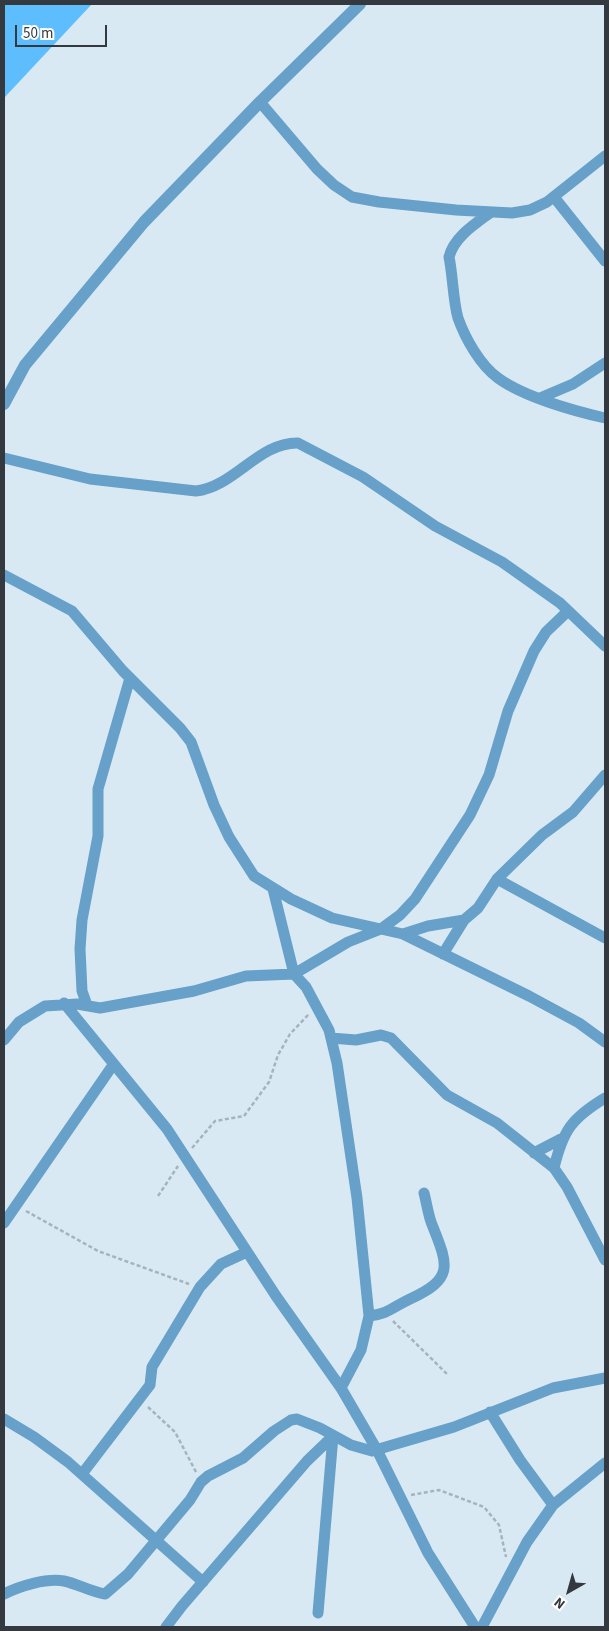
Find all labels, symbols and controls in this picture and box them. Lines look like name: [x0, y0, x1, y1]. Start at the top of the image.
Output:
scale bar: [18, 15, 110, 47]
text: 50 m: [23, 23, 53, 44]
north arrow: [544, 1566, 594, 1616]
text: N: [550, 1592, 570, 1614]

